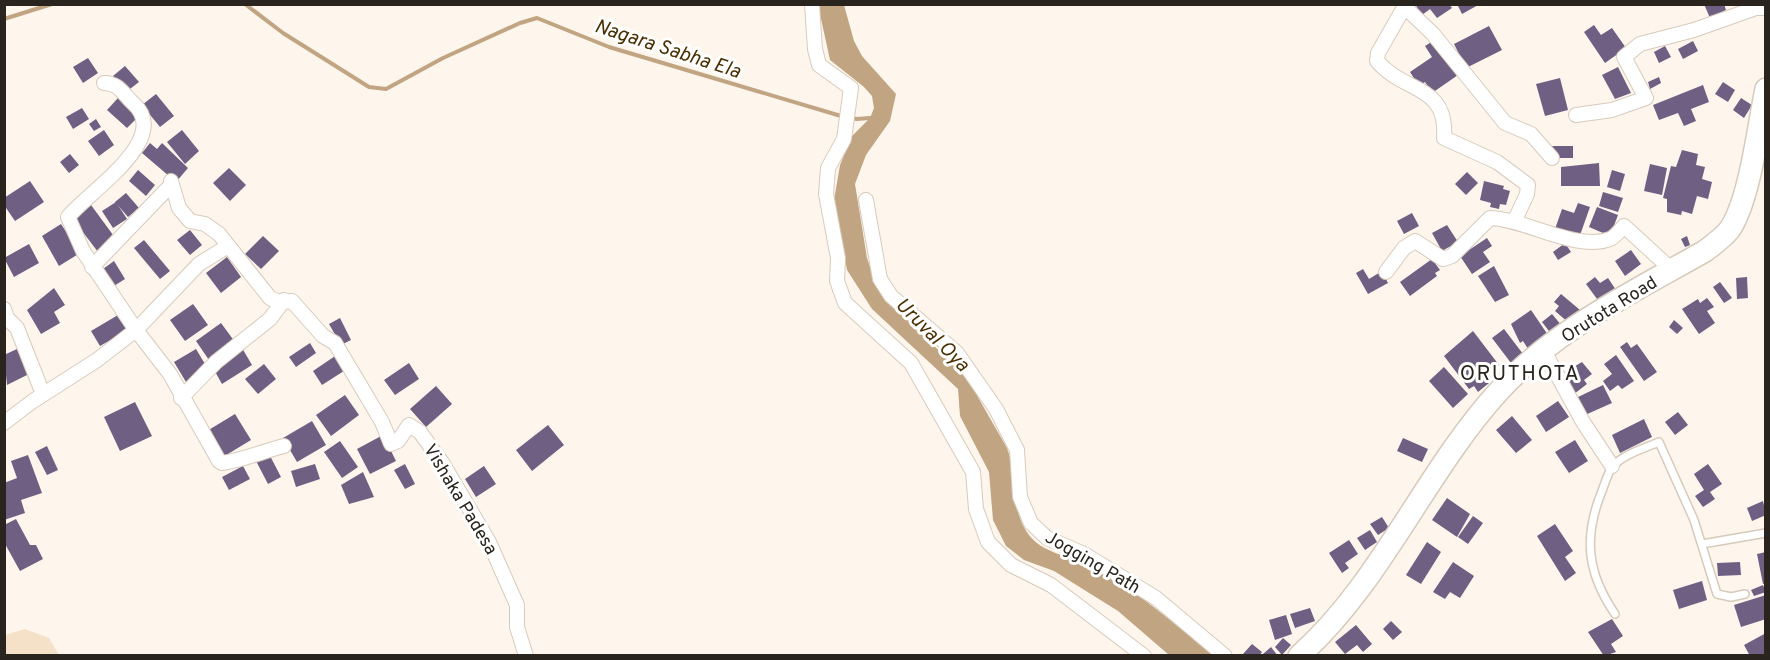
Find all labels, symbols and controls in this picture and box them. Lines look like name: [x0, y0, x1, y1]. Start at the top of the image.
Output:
water label: Nagara Sabha Ela: [591, 14, 744, 86]
street label: Orutota Road: [1558, 272, 1662, 349]
water label: Uruval Oya: [889, 293, 975, 379]
district label: ORUTHOTA: [1460, 361, 1580, 388]
street label: Vishaka Padesa: [418, 440, 502, 559]
street label: Jogging Path: [1040, 527, 1144, 600]

